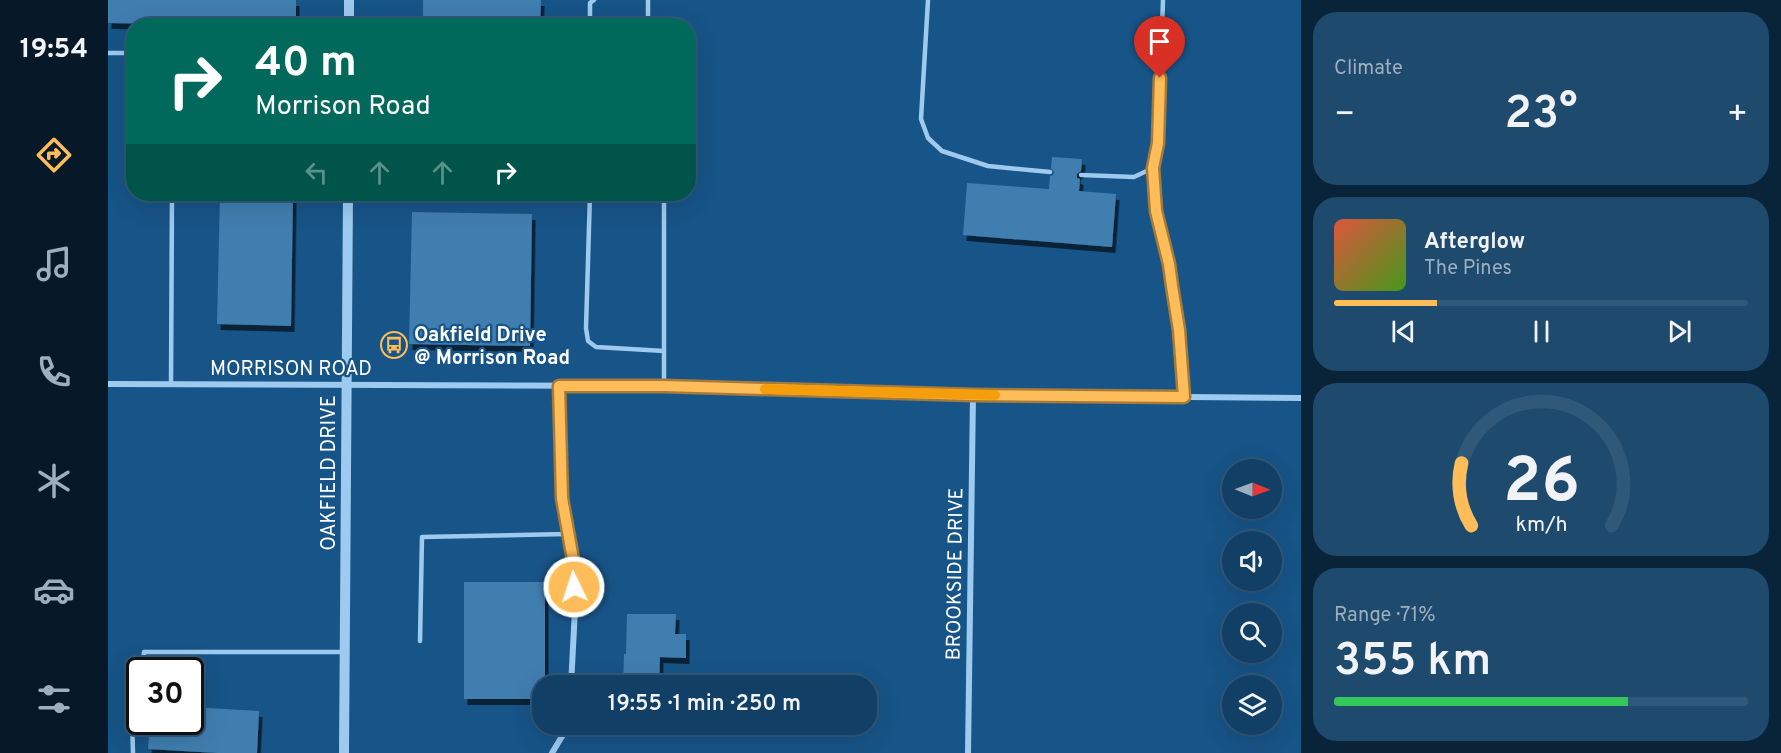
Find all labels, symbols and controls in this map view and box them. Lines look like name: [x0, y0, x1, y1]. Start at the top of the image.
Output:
pin: [1134, 16, 1185, 78]
icon: arrive: [1143, 25, 1176, 58]
text: 19:54: [20, 33, 88, 67]
text: 40 m: [255, 38, 357, 91]
icon: right: [156, 42, 234, 120]
text: Climate: [1334, 56, 1403, 82]
text: 23°: [1504, 87, 1578, 144]
text: Morrison Road: [255, 90, 431, 124]
text: −: [1334, 95, 1355, 137]
text: +: [1727, 95, 1748, 137]
icon: directions: [33, 134, 75, 176]
icon: left: [300, 156, 333, 189]
icon: ahead: [363, 156, 396, 189]
icon: ahead: [426, 156, 459, 189]
icon: right: [489, 156, 522, 189]
text: Afterglow: [1424, 229, 1525, 256]
icon: music: [33, 243, 75, 285]
text: The Pines: [1424, 256, 1512, 282]
icon: previous: [1387, 315, 1420, 348]
icon: pause: [1525, 315, 1558, 348]
icon: next: [1663, 315, 1696, 348]
place label: Oakfield Drive @ Morrison Road: [414, 323, 570, 372]
bus stop icon: Oakfield Drive @ Morrison Road: [379, 330, 409, 360]
icon: phone: [33, 351, 75, 393]
street label: MORRISON ROAD: [210, 357, 372, 383]
street label: OAKFIELD DRIVE: [317, 395, 343, 551]
text: 26: [1503, 445, 1579, 524]
north arrow: [1222, 459, 1282, 519]
map controls: [1222, 459, 1282, 735]
icon: climate: [33, 460, 75, 502]
street label: BROOKSIDE DRIVE: [941, 487, 971, 661]
text: km/h: [1515, 513, 1567, 540]
button: sound: [1222, 531, 1282, 591]
position arrow: [542, 555, 606, 619]
icon: car: [33, 569, 75, 611]
button: search: [1222, 603, 1282, 663]
text: Range · 71%: [1334, 603, 1436, 629]
text: 355 km: [1334, 634, 1491, 691]
speed limit sign: 30: [126, 657, 204, 735]
button: layers: [1222, 675, 1282, 735]
icon: filters: [33, 678, 75, 720]
text: 19:55 · 1 min · 250 m: [608, 691, 801, 718]

